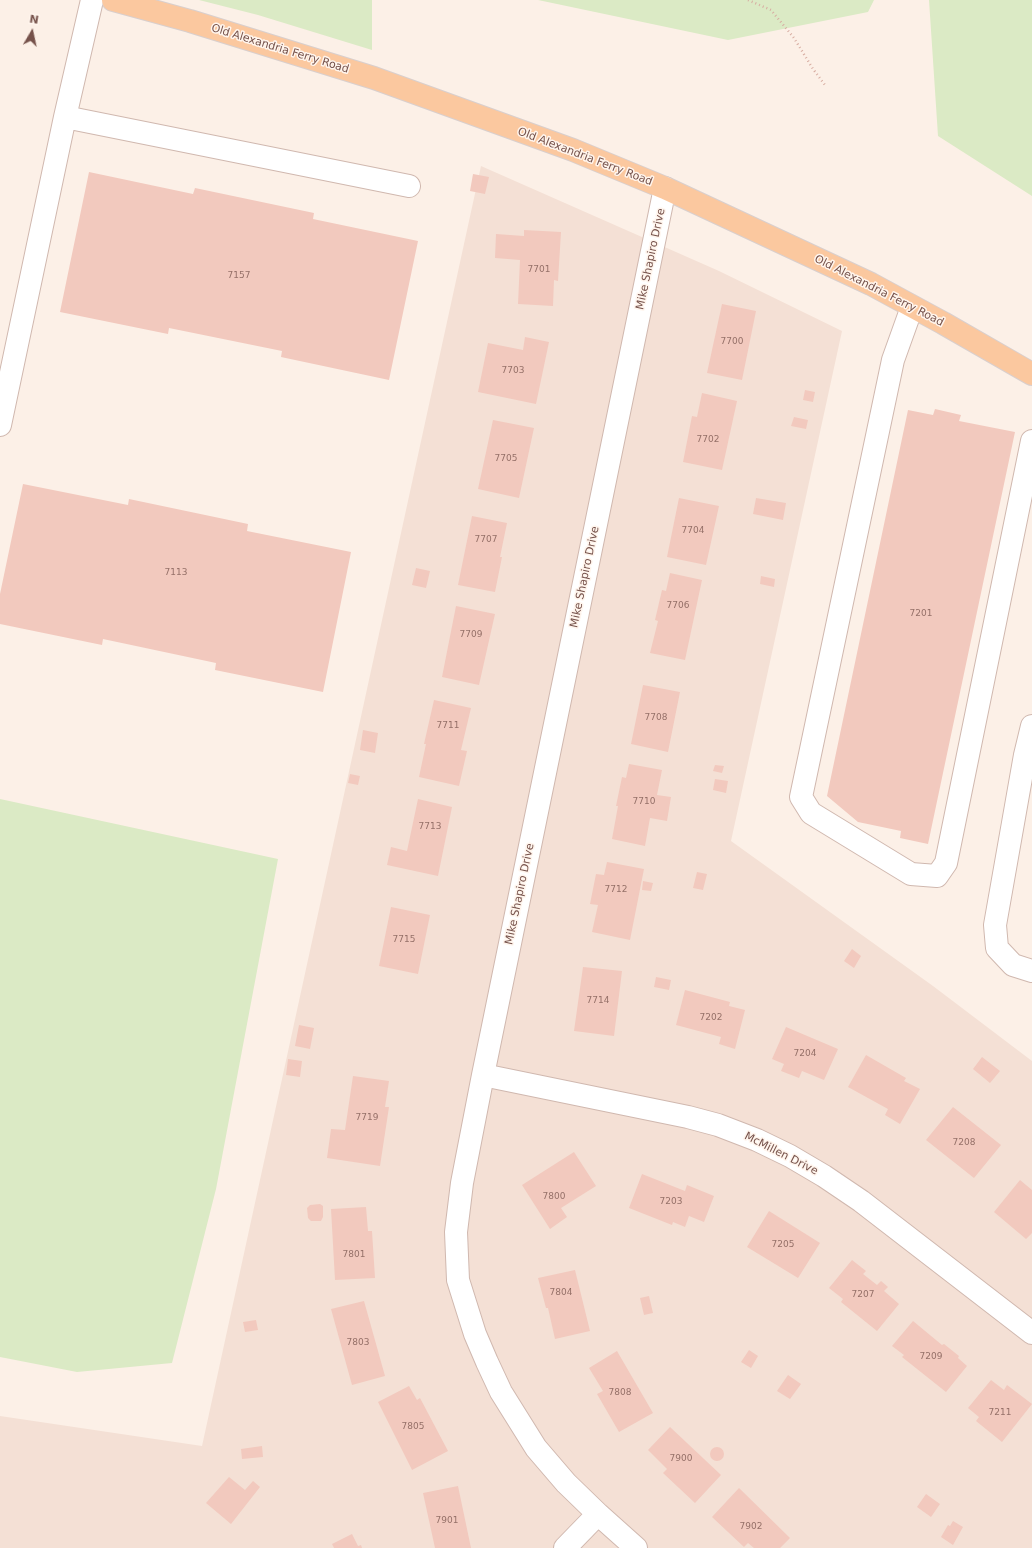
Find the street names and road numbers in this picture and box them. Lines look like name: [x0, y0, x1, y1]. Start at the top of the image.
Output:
street label: Old Alexandria Ferry Road: [210, 22, 350, 76]
street label: Old Alexandria Ferry Road: [516, 125, 654, 189]
street label: Mike Shapiro Drive: [634, 207, 668, 311]
street label: Old Alexandria Ferry Road: [812, 253, 946, 329]
street label: Mike Shapiro Drive: [568, 525, 602, 629]
street label: Mike Shapiro Drive: [503, 842, 537, 946]
street label: McMillen Drive: [742, 1130, 820, 1178]

